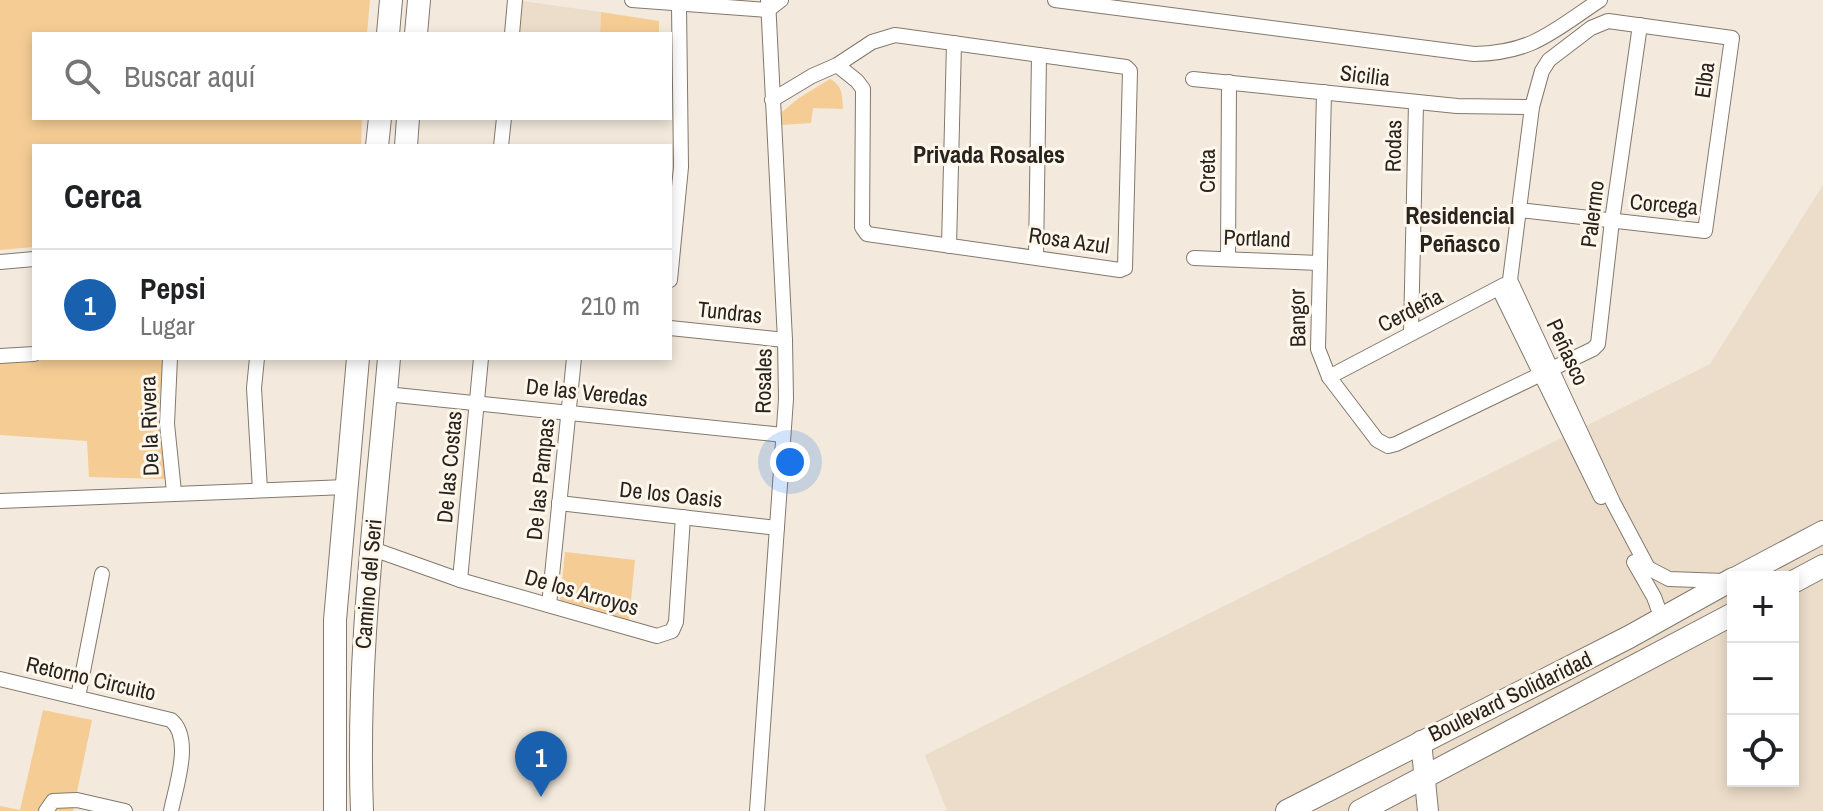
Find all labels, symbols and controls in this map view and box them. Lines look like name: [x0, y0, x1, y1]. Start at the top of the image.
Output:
search box: [32, 32, 672, 120]
icon: search: [60, 54, 104, 98]
text: Buscar aquí: [124, 56, 255, 96]
street label: Sicilia: [1338, 57, 1392, 93]
street label: Elba: [1687, 60, 1721, 100]
street label: Rodas: [1378, 120, 1408, 172]
district label: Privada Rosales: [913, 138, 1065, 170]
street label: Creta: [1192, 149, 1222, 193]
text: Cerca: [64, 173, 142, 219]
street label: Palermo: [1573, 179, 1611, 249]
street label: Corcega: [1629, 186, 1699, 222]
district label: Residencial Peñasco: [1405, 199, 1515, 259]
street label: Rosa Azul: [1027, 219, 1111, 261]
street label: Portland: [1223, 222, 1291, 254]
text: Pepsi: [140, 268, 206, 308]
street label: Cerdeña: [1372, 281, 1448, 339]
text: 1: [84, 288, 96, 323]
text: 210 m: [581, 288, 640, 323]
street label: Bangor: [1281, 289, 1313, 347]
street label: Tundras: [696, 294, 764, 330]
text: Lugar: [140, 308, 195, 343]
street label: Peñasco: [1540, 314, 1596, 390]
street label: Rosales: [747, 348, 779, 414]
street label: De las Veredas: [525, 371, 649, 413]
street label: De la Rivera: [132, 375, 166, 477]
street label: De las Costas: [429, 410, 469, 524]
street label: De las Pampas: [519, 417, 561, 541]
your location: [770, 442, 810, 482]
street label: De los Oasis: [618, 474, 724, 514]
street label: Camino del Seri: [347, 518, 389, 650]
street label: De los Arroyos: [521, 561, 643, 623]
map controls: [1727, 571, 1799, 787]
button: +: [1727, 571, 1799, 643]
street label: Boulevard Solidaridad: [1423, 643, 1597, 749]
button: −: [1727, 643, 1799, 715]
street label: Retorno Circuito: [23, 648, 159, 708]
button: locate: [1727, 715, 1799, 787]
pin: 1: [515, 731, 567, 797]

